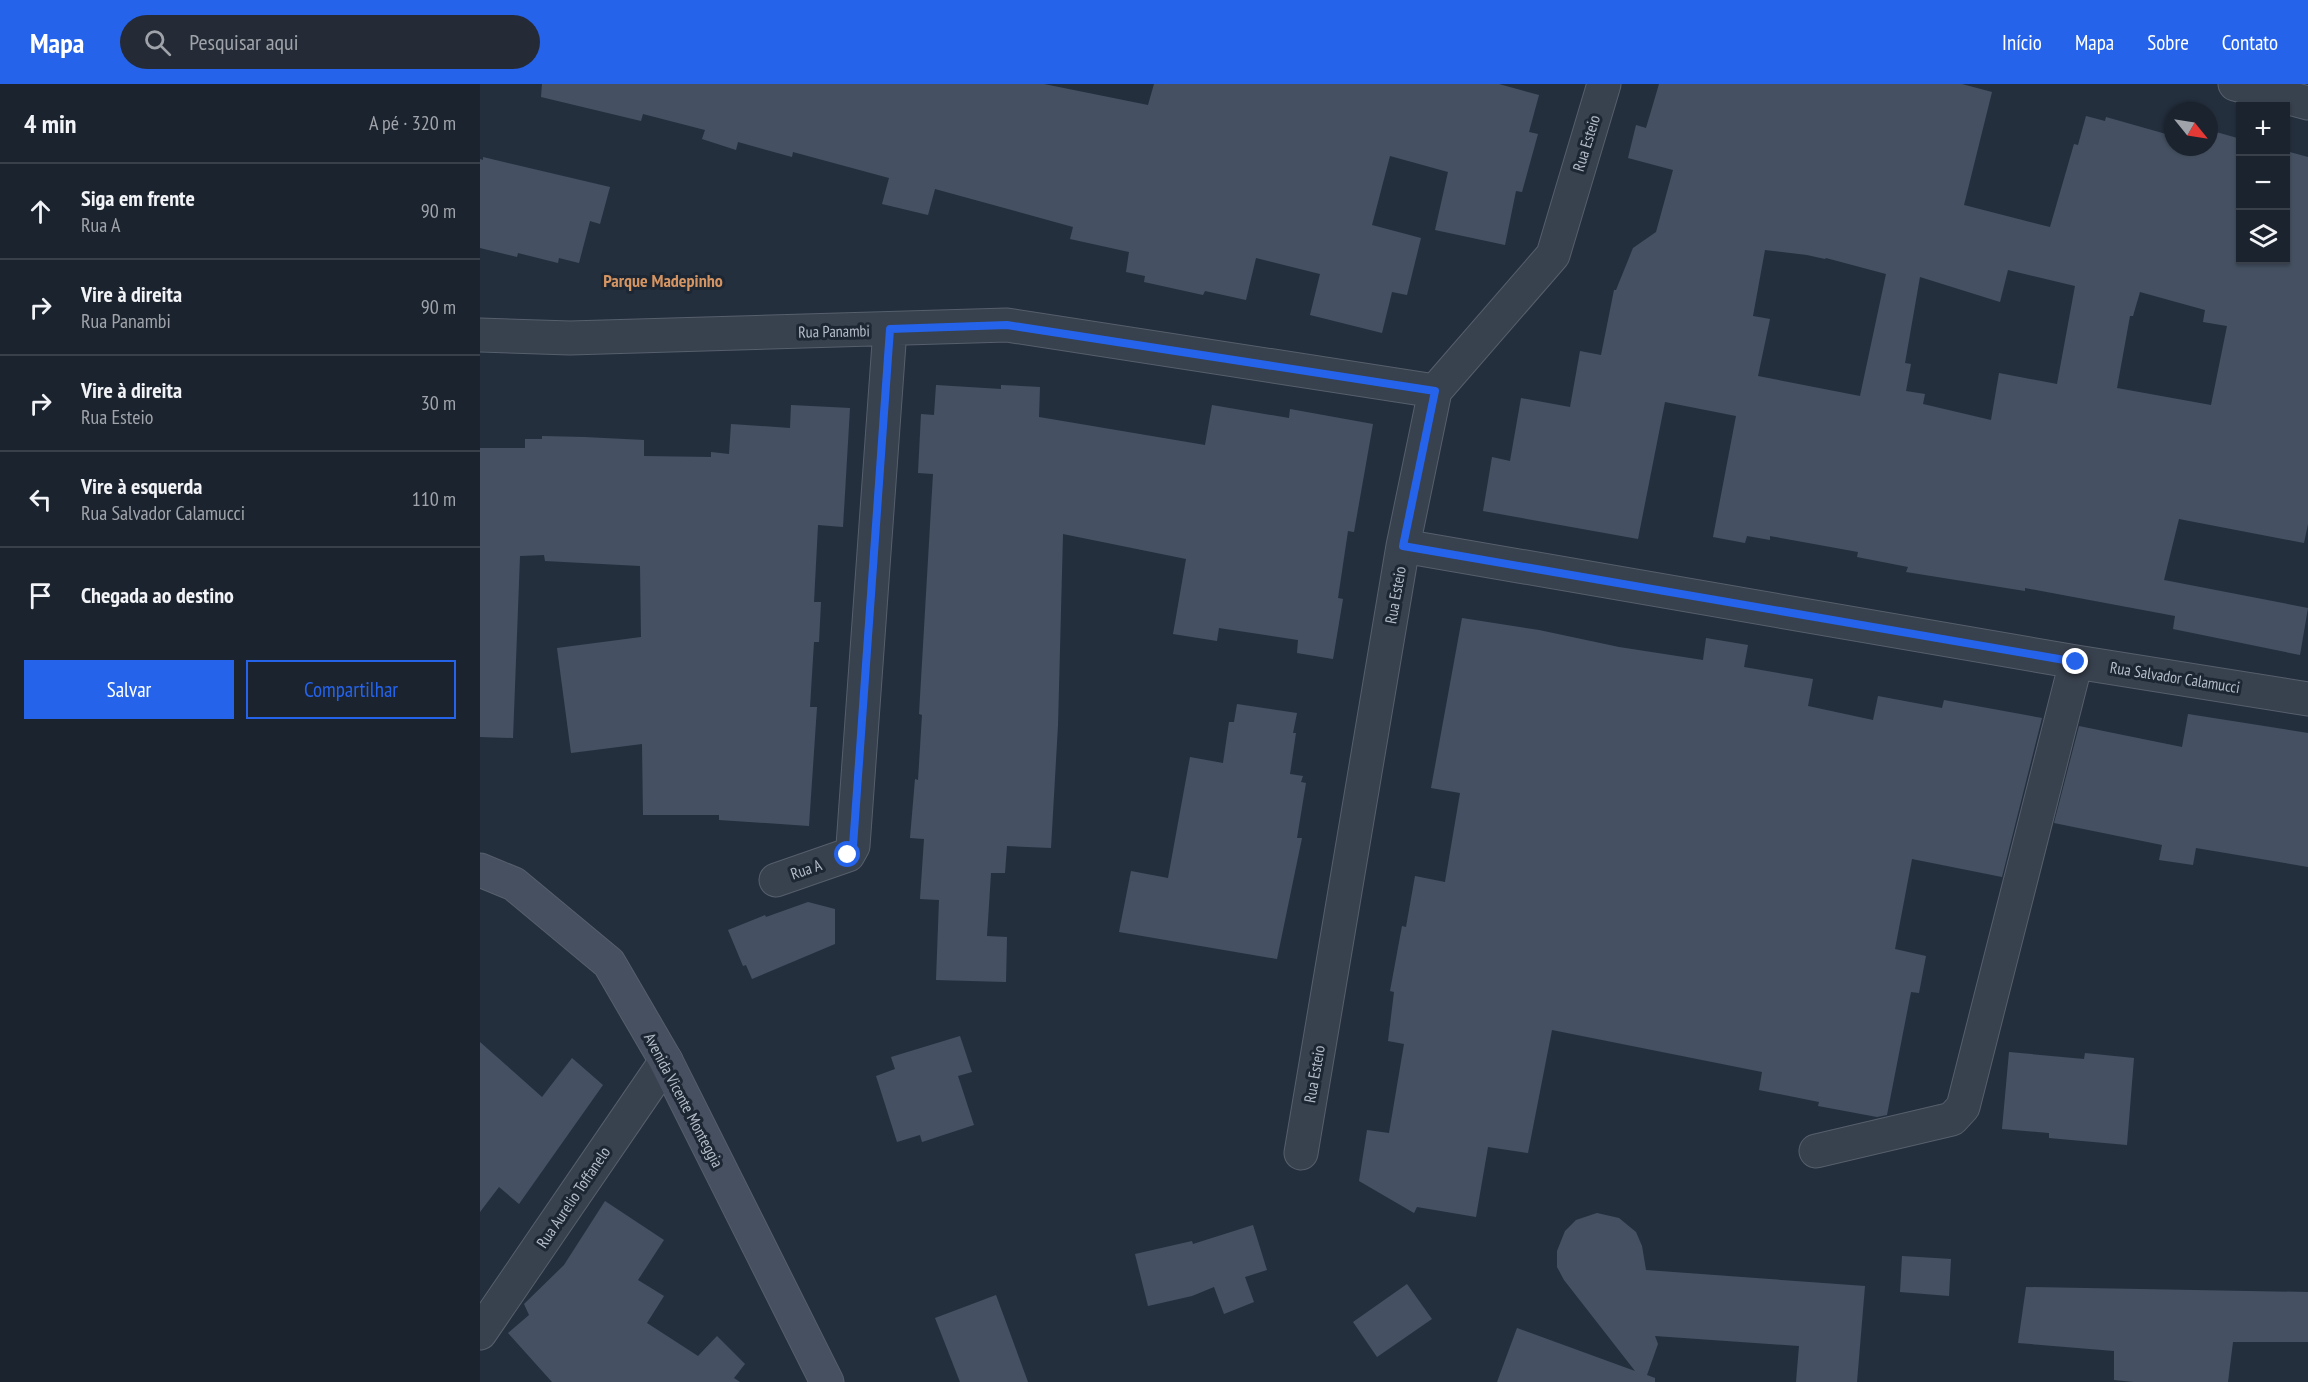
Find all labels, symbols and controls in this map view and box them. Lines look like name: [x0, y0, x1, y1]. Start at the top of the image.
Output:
search box: [120, 15, 540, 69]
text: Mapa: [30, 24, 84, 61]
icon: search: [141, 26, 174, 59]
text: Pesquisar aqui: [189, 28, 298, 56]
text: Início: [2002, 29, 2042, 56]
text: Mapa: [2075, 29, 2114, 56]
text: Sobre: [2147, 29, 2189, 56]
text: Contato: [2222, 29, 2278, 56]
north arrow: [2164, 102, 2218, 156]
map controls: [2236, 102, 2290, 264]
button: +: [2236, 102, 2290, 156]
text: 4 min: [24, 107, 77, 140]
text: A pé · 320 m: [369, 110, 456, 136]
street label: Rua Esteio: [1568, 112, 1604, 174]
button: −: [2236, 156, 2290, 210]
text: Siga em frente: [81, 184, 195, 212]
icon: ahead: [24, 195, 57, 228]
text: 90 m: [421, 198, 456, 224]
button: layers: [2236, 210, 2290, 264]
text: Rua A: [81, 212, 120, 238]
district label: Parque Madepinho: [603, 269, 723, 292]
text: Vire à direita: [81, 280, 182, 308]
icon: right: [24, 291, 57, 324]
text: 90 m: [421, 294, 456, 320]
text: Rua Panambi: [81, 308, 171, 334]
street label: Rua Panambi: [798, 320, 870, 342]
text: Vire à direita: [81, 376, 182, 404]
icon: right: [24, 387, 57, 420]
text: 30 m: [421, 390, 456, 416]
text: Rua Esteio: [81, 404, 153, 430]
text: Vire à esquerda: [81, 472, 202, 500]
icon: left: [24, 483, 57, 516]
text: 110 m: [412, 486, 456, 512]
text: Rua Salvador Calamucci: [81, 500, 245, 526]
street label: Rua Esteio: [1380, 565, 1410, 625]
icon: arrive: [24, 579, 57, 612]
text: Chegada ao destino: [81, 581, 234, 609]
route end: [2062, 648, 2088, 674]
street label: Rua Salvador Calamucci: [2109, 657, 2241, 697]
button: Salvar: [24, 660, 234, 719]
button: Compartilhar: [246, 660, 456, 719]
route start: [834, 841, 860, 867]
street label: Rua A: [788, 854, 825, 884]
street label: Avenida Vicente Monteggia: [640, 1029, 728, 1171]
street label: Rua Esteio: [1299, 1044, 1329, 1104]
street label: Rua Aurelio Toffanelo: [532, 1143, 614, 1251]

